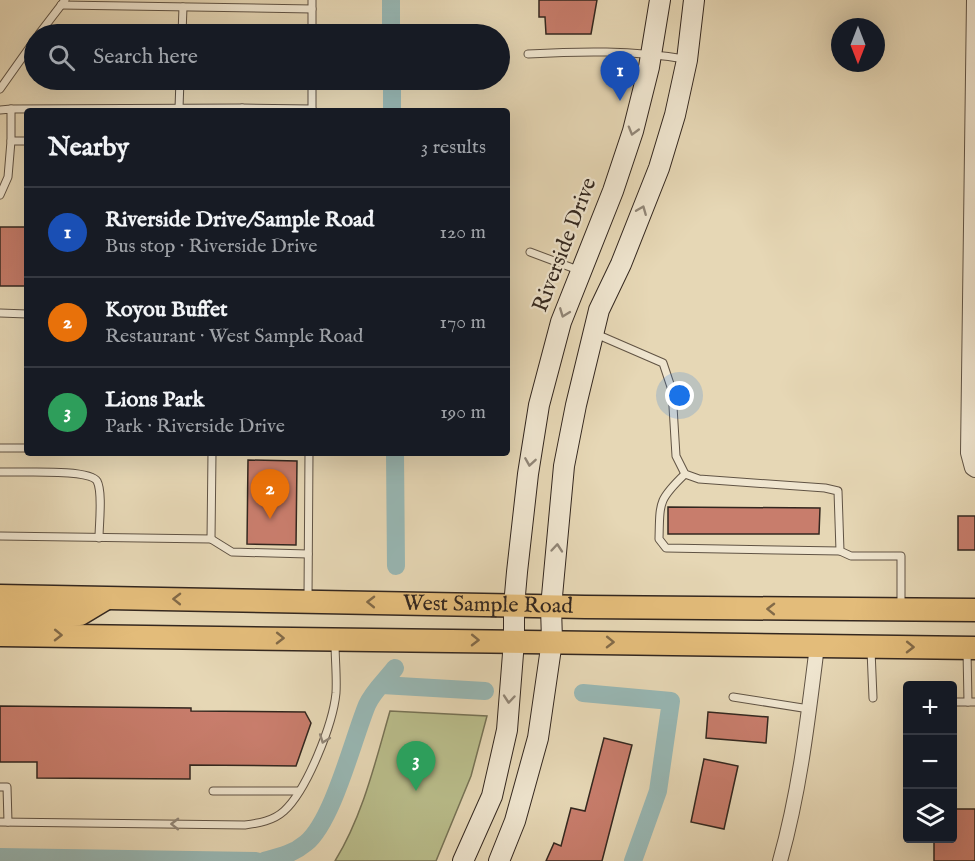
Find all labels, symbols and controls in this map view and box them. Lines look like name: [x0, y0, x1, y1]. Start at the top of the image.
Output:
north arrow: [831, 18, 885, 72]
search box: [24, 24, 510, 90]
icon: search: [45, 41, 78, 74]
text: Search here: [93, 43, 198, 71]
pin: 1: [600, 51, 640, 101]
one-way arrow: [628, 125, 640, 136]
text: Nearby: [48, 131, 129, 164]
text: 3 results: [421, 135, 486, 160]
street label: Riverside Drive: [527, 174, 603, 316]
one-way arrow: [635, 205, 648, 216]
text: Riverside Drive/Sample Road: [105, 206, 374, 234]
text: 1: [64, 220, 71, 245]
text: 120 m: [440, 220, 486, 245]
text: Bus stop · Riverside Drive: [105, 234, 317, 259]
text: Koyou Buffet: [105, 296, 228, 324]
one-way arrow: [559, 307, 571, 318]
text: 2: [63, 310, 72, 335]
text: 170 m: [440, 310, 486, 335]
text: Restaurant · West Sample Road: [105, 324, 364, 349]
your location: [665, 381, 694, 410]
text: Lions Park: [105, 386, 204, 414]
text: 3: [64, 400, 71, 425]
text: 190 m: [440, 400, 486, 425]
text: Park · Riverside Drive: [105, 414, 285, 439]
one-way arrow: [524, 458, 536, 467]
pin: 2: [250, 470, 290, 519]
one-way arrow: [550, 544, 563, 553]
street label: West Sample Road: [403, 590, 574, 621]
one-way arrow: [172, 593, 181, 605]
one-way arrow: [367, 596, 376, 609]
one-way arrow: [767, 603, 776, 615]
one-way arrow: [54, 629, 63, 641]
one-way arrow: [276, 632, 285, 644]
one-way arrow: [471, 634, 480, 647]
one-way arrow: [606, 636, 615, 648]
one-way arrow: [906, 641, 915, 653]
map controls: [903, 681, 957, 843]
button: +: [903, 681, 957, 735]
one-way arrow: [503, 694, 516, 703]
one-way arrow: [318, 733, 331, 744]
button: −: [903, 735, 957, 789]
pin: 3: [396, 742, 436, 791]
button: layers: [903, 789, 957, 843]
one-way arrow: [171, 818, 180, 830]

